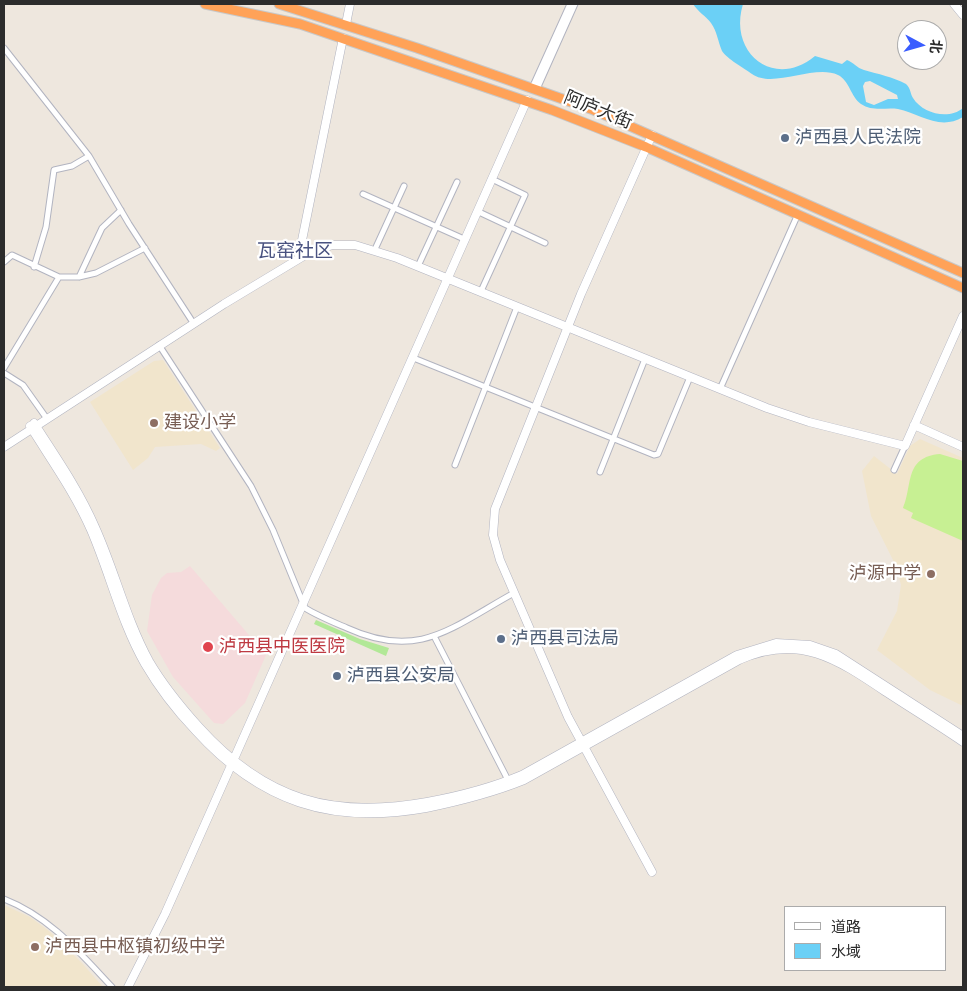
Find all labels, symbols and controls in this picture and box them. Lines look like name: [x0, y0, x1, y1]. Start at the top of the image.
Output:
north arrow: [897, 20, 947, 70]
text: 北: [927, 39, 945, 54]
street label: 阿庐大街: [561, 87, 635, 133]
place label: 泸西县人民法院: [795, 127, 921, 149]
marker: 泸西县人民法院: [779, 132, 791, 144]
district label: 瓦窑社区: [257, 240, 333, 262]
place label: 建设小学: [164, 412, 236, 434]
marker: 建设小学: [148, 417, 160, 429]
place label: 泸源中学: [849, 563, 921, 585]
marker: 泸源中学: [925, 568, 937, 580]
place label: 泸西县司法局: [511, 628, 619, 650]
marker: 泸西县司法局: [495, 633, 507, 645]
place label: 泸西县中医医院: [219, 636, 345, 658]
marker: 泸西县中医医院: [201, 640, 215, 654]
place label: 泸西县公安局: [347, 665, 455, 687]
marker: 泸西县公安局: [331, 670, 343, 682]
legend: [784, 906, 947, 971]
text: 道路: [831, 918, 861, 936]
place label: 泸西县中枢镇初级中学: [45, 936, 225, 958]
marker: 泸西县中枢镇初级中学: [29, 941, 41, 953]
text: 水域: [831, 943, 861, 961]

